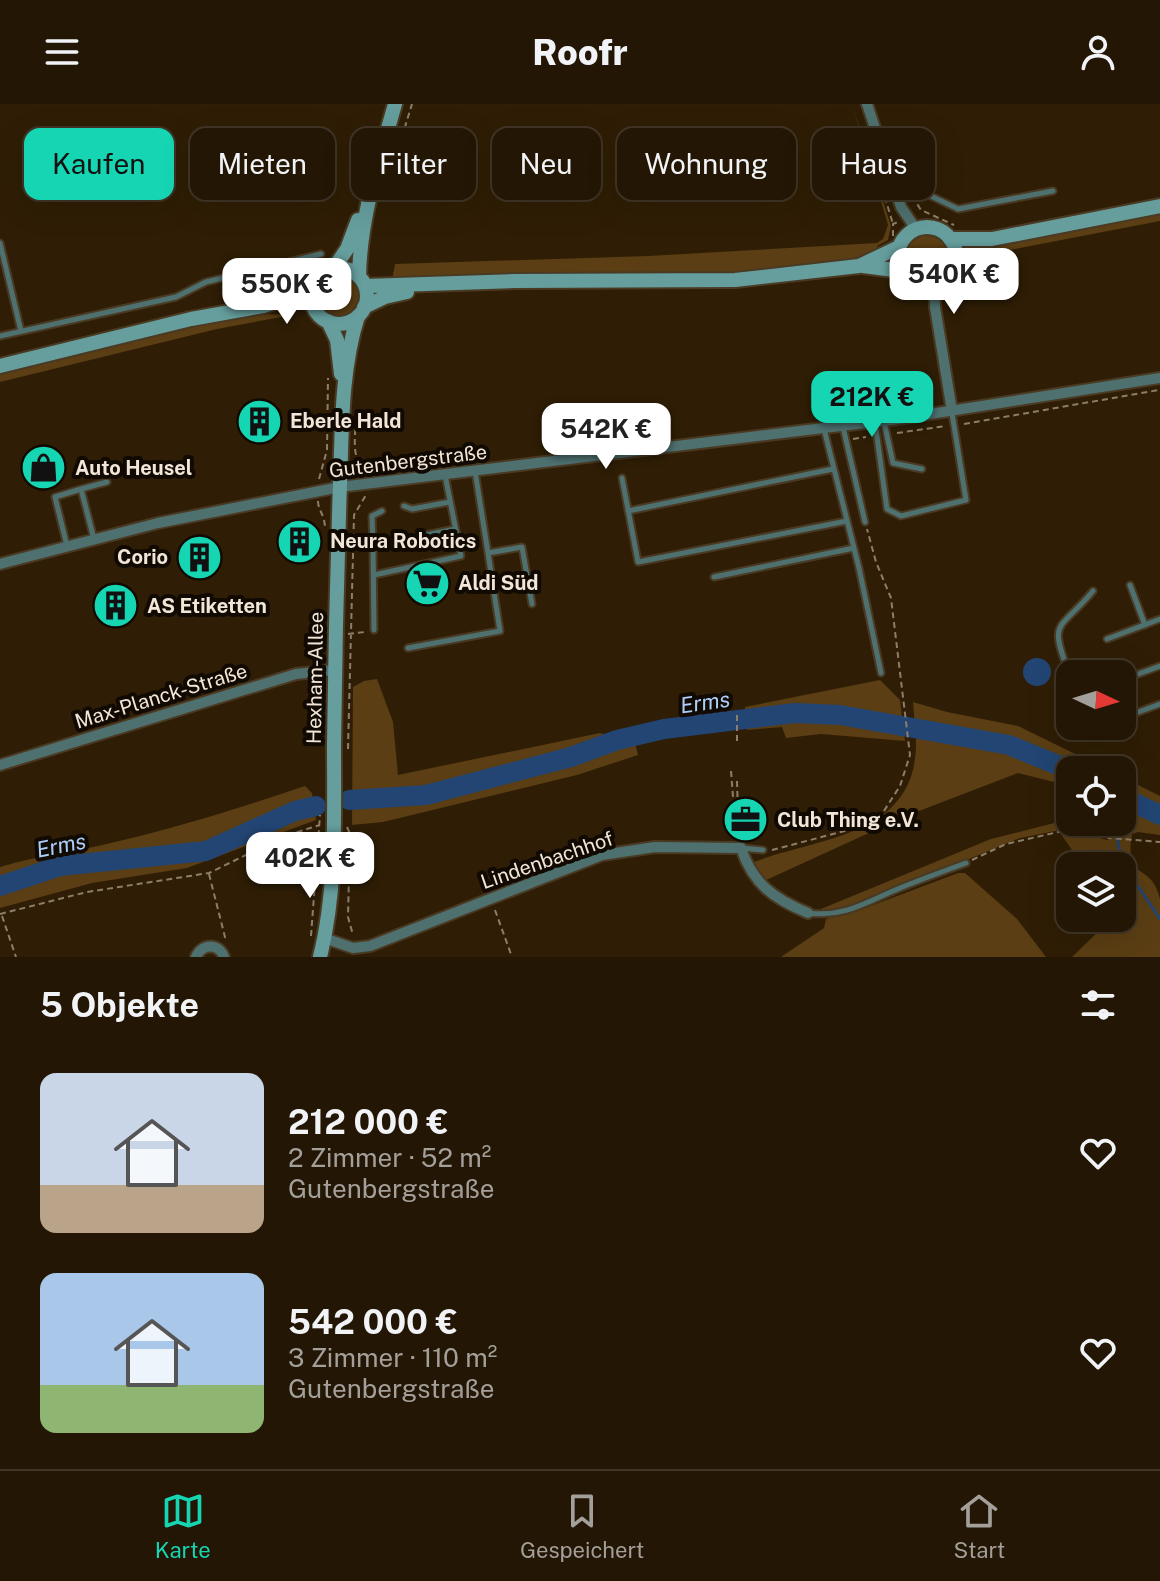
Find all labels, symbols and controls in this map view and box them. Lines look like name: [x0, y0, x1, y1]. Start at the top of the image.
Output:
icon: menu: [40, 30, 84, 74]
icon: person: [1076, 30, 1120, 74]
text: Roofr: [532, 31, 628, 73]
chip: Kaufen: [24, 128, 174, 200]
chip: Mieten: [190, 128, 335, 200]
chip: Filter: [351, 128, 476, 200]
chip: Neu: [492, 128, 601, 200]
chip: Wohnung: [617, 128, 796, 200]
chip: Haus: [812, 128, 935, 200]
pin: 540K €: [889, 248, 1019, 316]
pin: 550K €: [222, 258, 352, 326]
text: 540K €: [908, 258, 1000, 289]
text: 550K €: [240, 268, 334, 299]
pin: 212K €: [807, 371, 937, 439]
text: 212K €: [829, 381, 915, 412]
building icon: Eberle Hald: [235, 397, 283, 445]
pin: 542K €: [541, 403, 671, 471]
place label: Eberle Hald: [290, 409, 401, 433]
text: 542K €: [560, 413, 652, 444]
street label: Gutenbergstraße: [328, 439, 488, 483]
shop icon: Auto Heusel: [20, 444, 68, 492]
place label: Auto Heusel: [75, 456, 192, 480]
building icon: Neura Robotics: [275, 517, 323, 565]
place label: Neura Robotics: [330, 529, 476, 553]
building icon: Corio: [175, 533, 223, 581]
place label: Corio: [117, 545, 168, 569]
supermarket icon: Aldi Süd: [403, 559, 451, 607]
place label: Aldi Süd: [458, 571, 539, 595]
building icon: AS Etiketten: [92, 582, 140, 630]
place label: AS Etiketten: [147, 594, 267, 618]
street label: Hexham-Allee: [302, 612, 328, 744]
street label: Max-Planck-Straße: [72, 658, 250, 734]
north arrow: [1056, 660, 1136, 740]
map controls: [1056, 660, 1136, 932]
water label: Erms: [678, 686, 732, 718]
button: locate: [1056, 756, 1136, 836]
office icon: Club Thing e.V.: [722, 796, 770, 844]
place label: Club Thing e.V.: [777, 808, 919, 832]
street label: Lindenbachhof: [478, 826, 616, 894]
water label: Erms: [34, 827, 88, 863]
pin: 402K €: [245, 832, 375, 900]
text: 402K €: [264, 842, 356, 873]
button: layers: [1056, 852, 1136, 932]
icon: filters: [1076, 983, 1120, 1027]
text: 5 Objekte: [40, 985, 199, 1025]
text: 212 000 €: [288, 1102, 449, 1142]
icon: home: [104, 1105, 200, 1201]
icon: heart: [1076, 1131, 1120, 1175]
text: 2 Zimmer · 52 m²: [288, 1142, 491, 1173]
text: Gutenbergstraße: [288, 1173, 494, 1204]
text: 542 000 €: [288, 1302, 458, 1342]
icon: home: [104, 1305, 200, 1401]
icon: heart: [1076, 1331, 1120, 1375]
text: 3 Zimmer · 110 m²: [288, 1342, 497, 1373]
text: Gutenbergstraße: [288, 1373, 494, 1404]
tab: Karte: [155, 1489, 211, 1563]
tab: Gespeichert: [520, 1489, 644, 1563]
tab: Start: [954, 1489, 1005, 1563]

